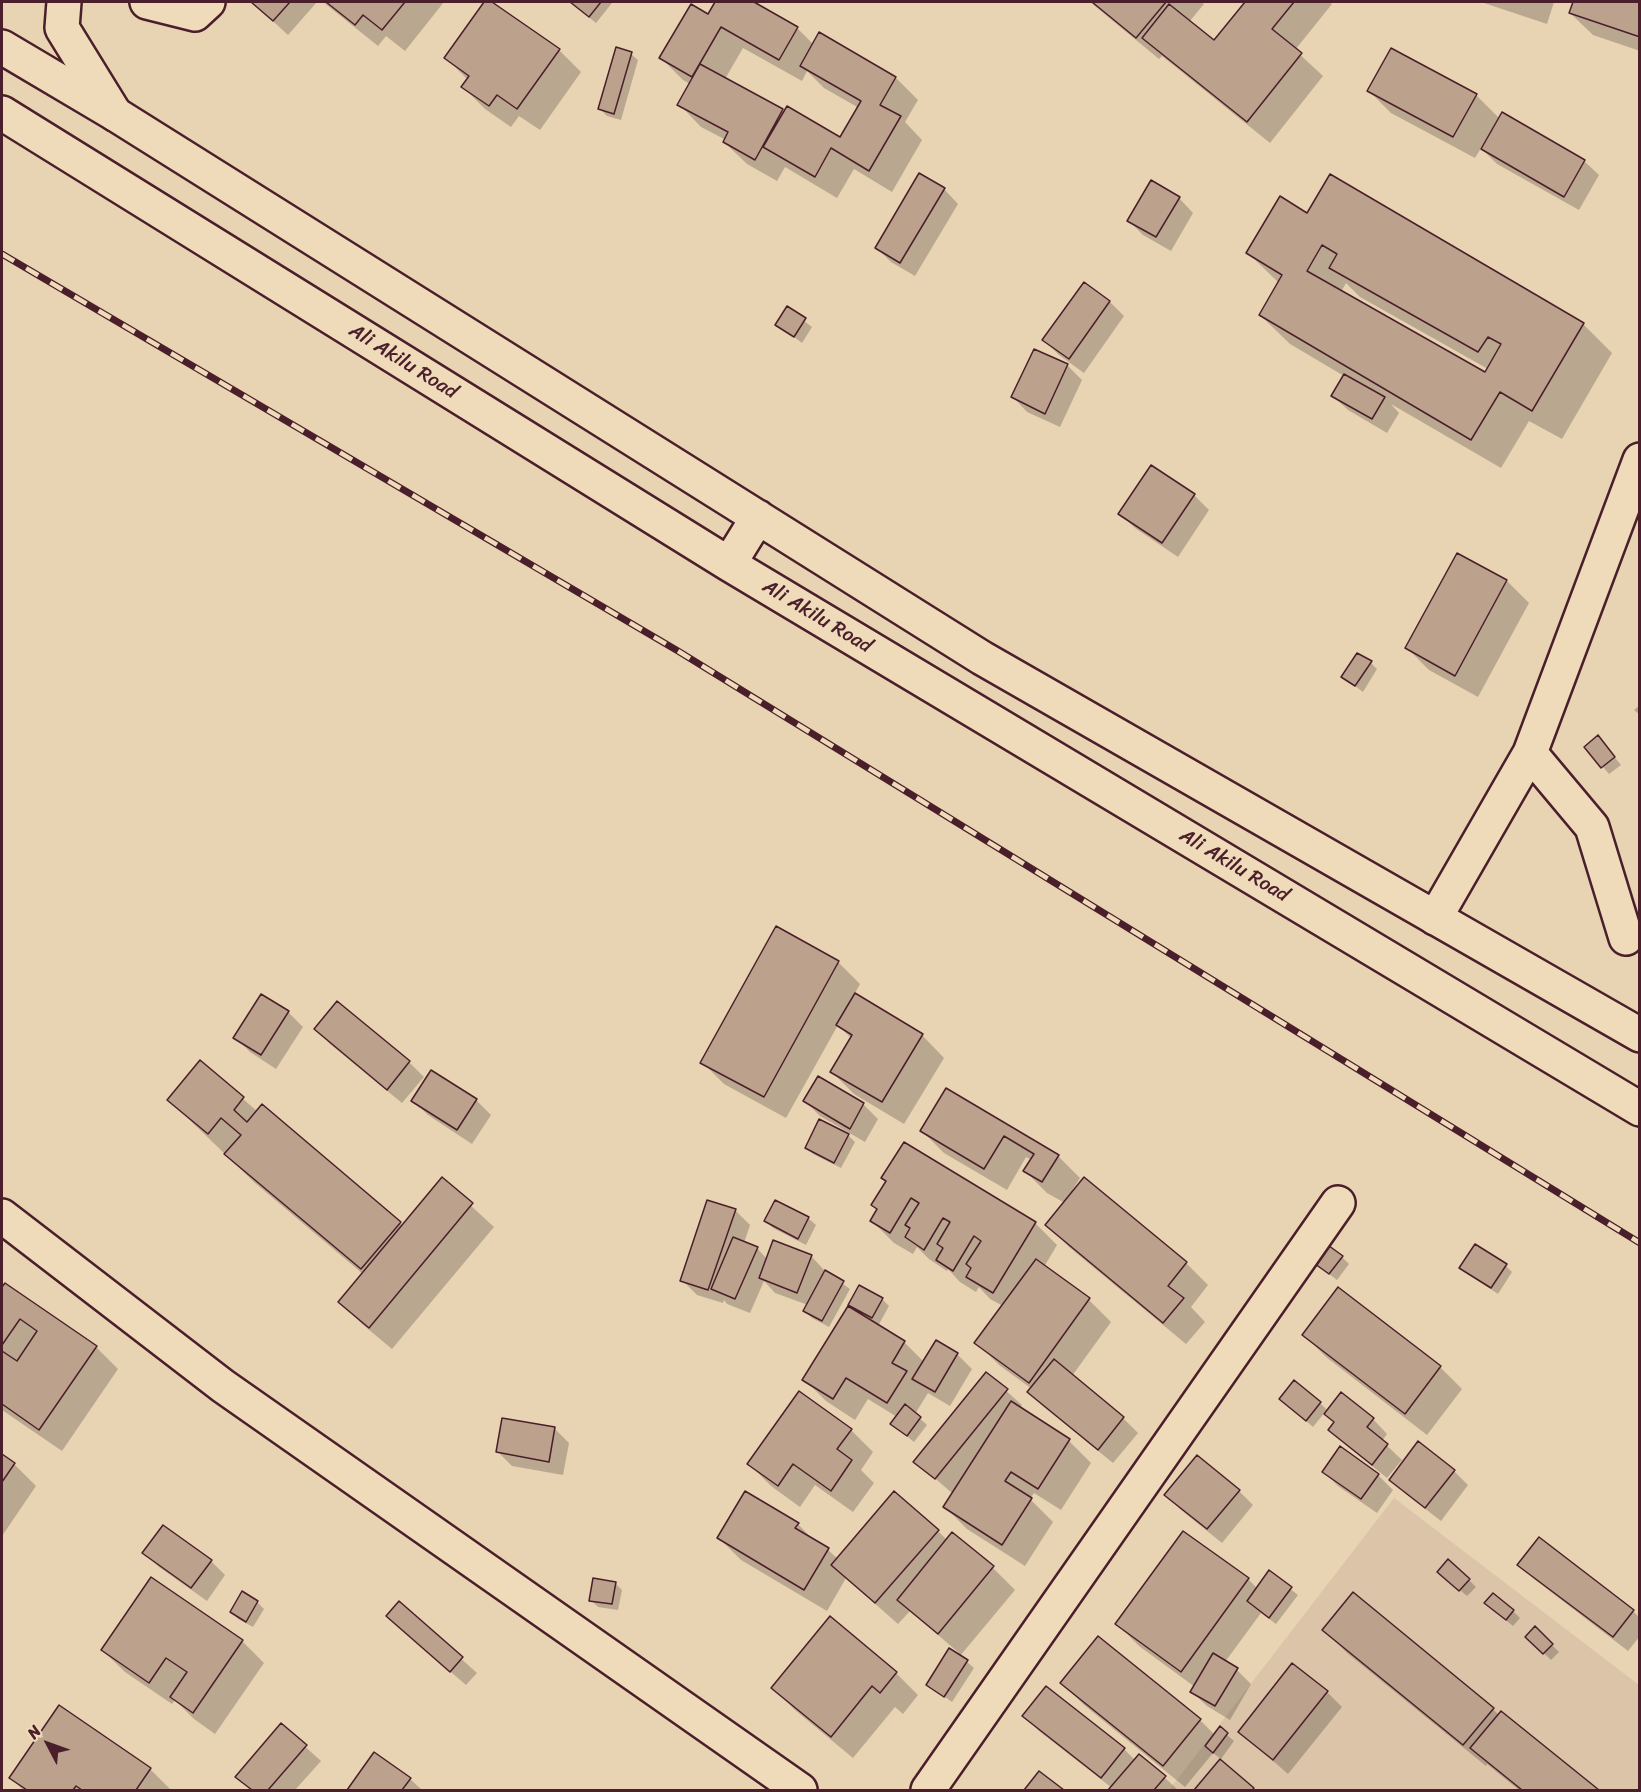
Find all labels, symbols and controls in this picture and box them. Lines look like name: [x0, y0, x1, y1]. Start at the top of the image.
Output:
street label: Ali Akilu Road: [344, 319, 462, 405]
street label: Ali Akilu Road: [758, 575, 876, 659]
street label: Ali Akilu Road: [1175, 824, 1293, 908]
north arrow: [18, 1714, 78, 1774]
text: N: [19, 1718, 49, 1746]

